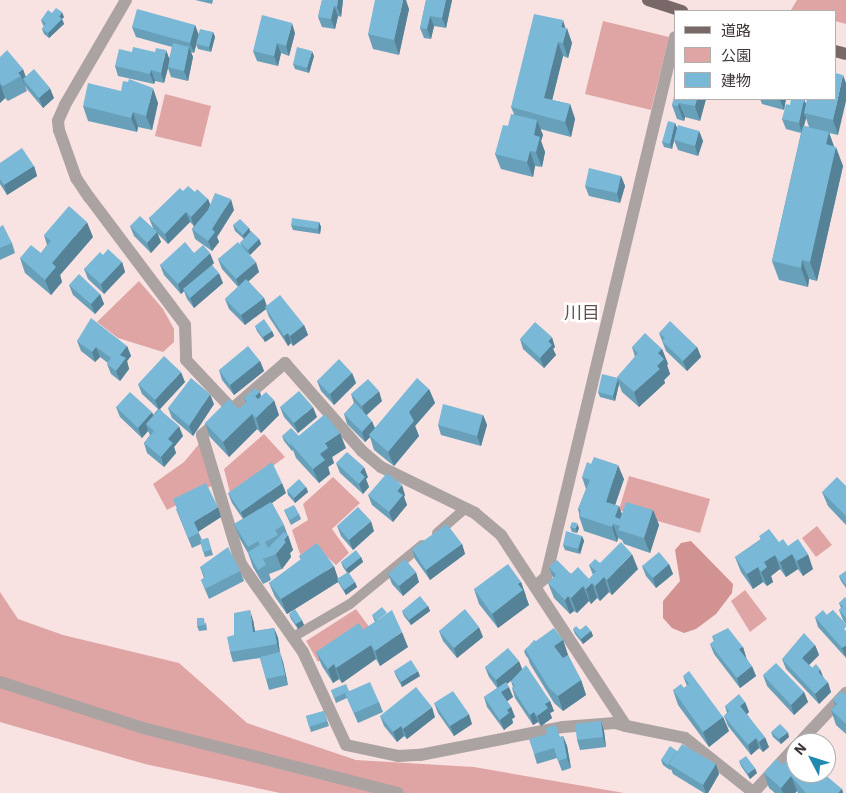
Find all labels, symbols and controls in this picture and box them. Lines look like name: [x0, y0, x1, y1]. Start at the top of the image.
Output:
legend: [674, 10, 836, 100]
text: 道路: [721, 21, 751, 40]
text: 公園: [721, 46, 751, 65]
text: 建物: [721, 71, 751, 90]
district label: 川目: [564, 302, 600, 324]
north arrow: [786, 733, 836, 783]
text: N: [790, 739, 810, 759]

